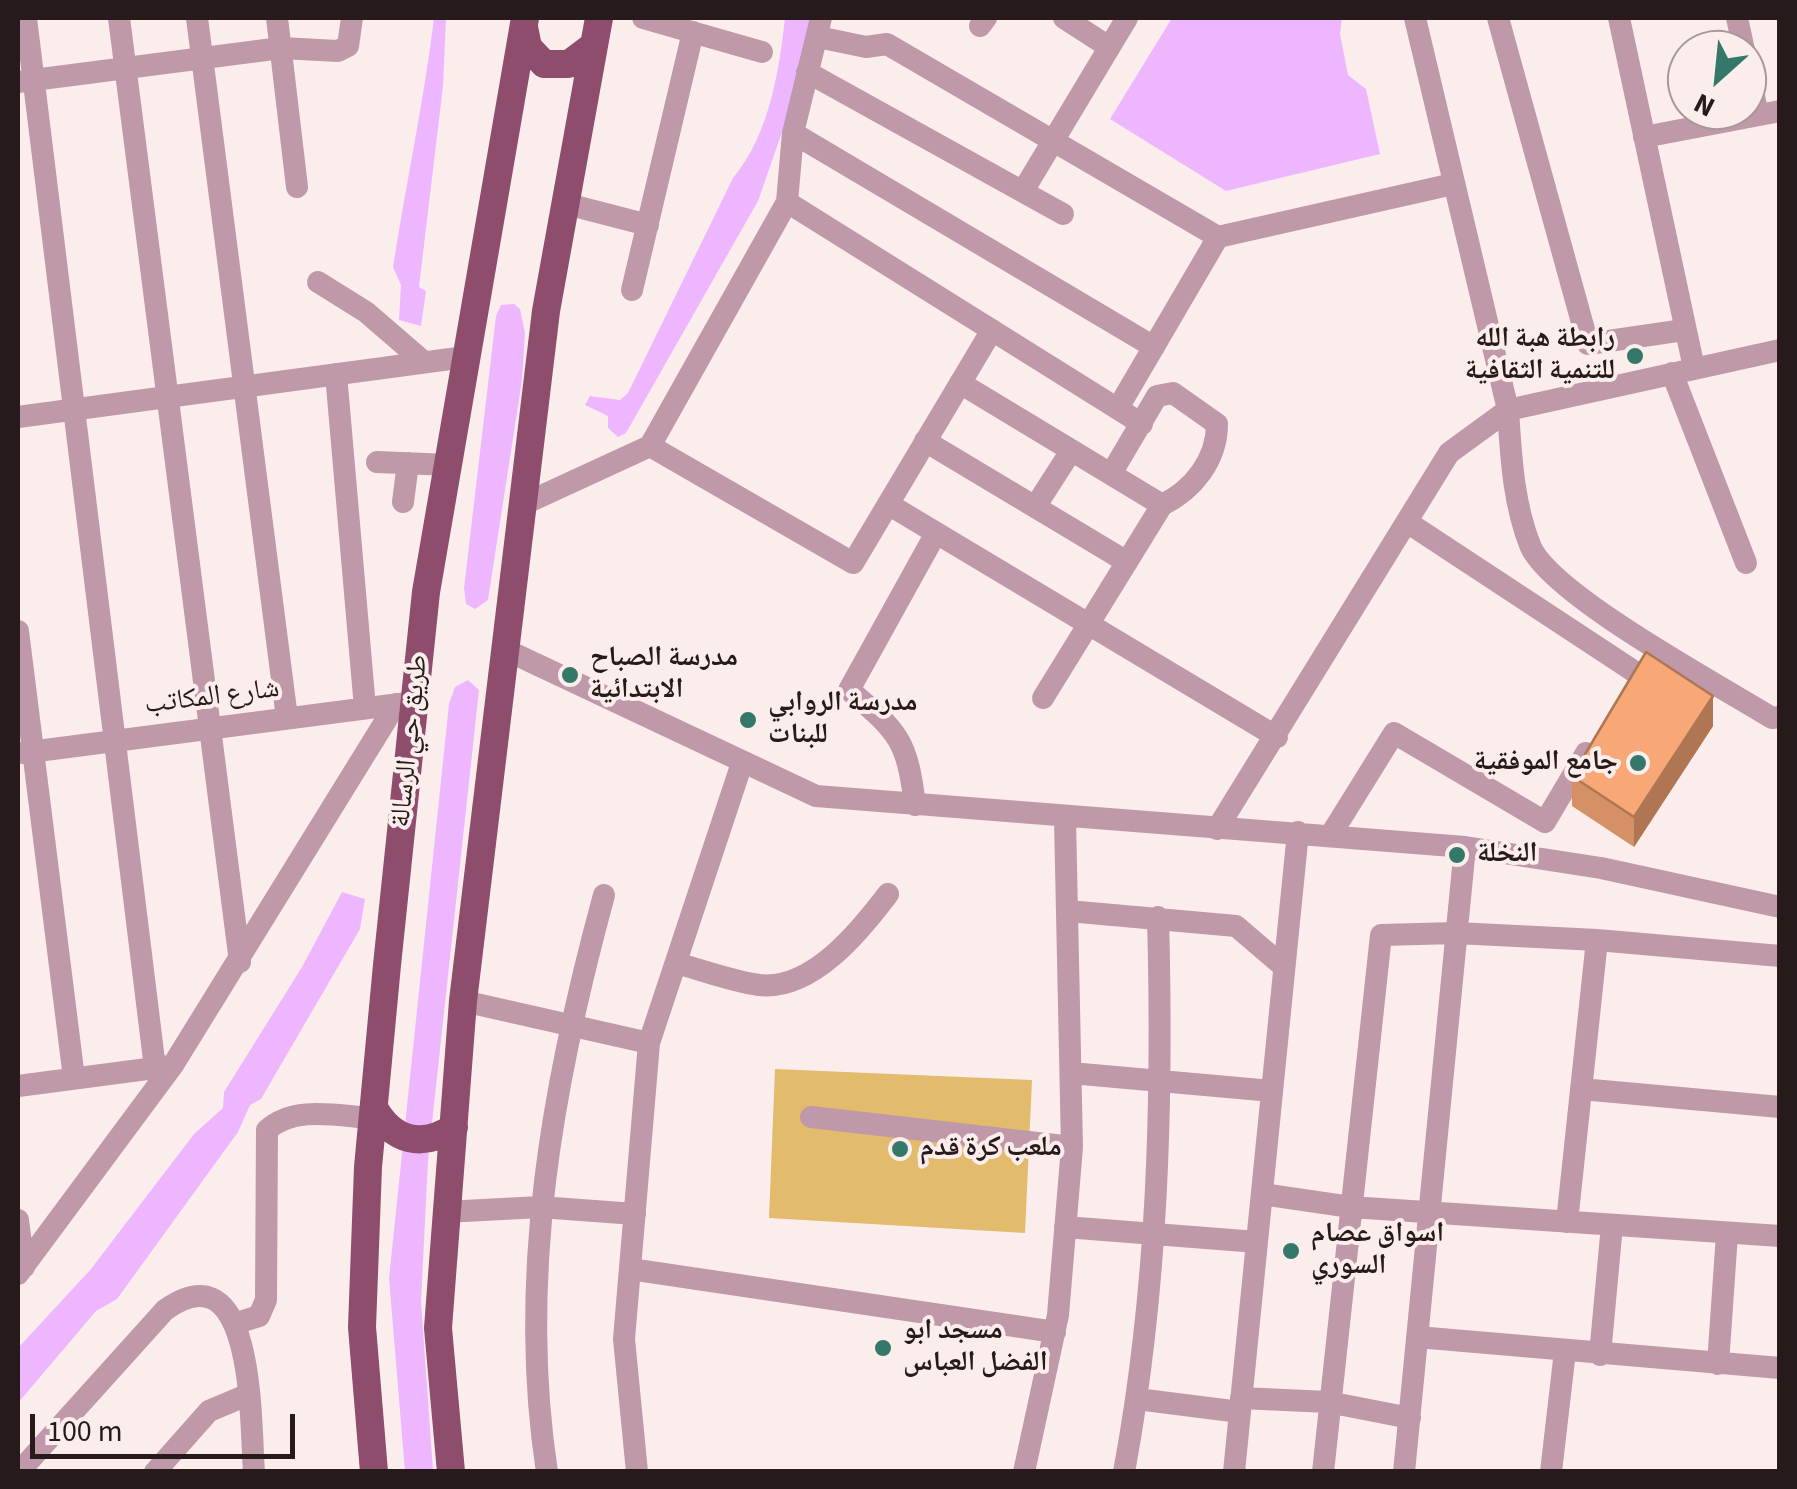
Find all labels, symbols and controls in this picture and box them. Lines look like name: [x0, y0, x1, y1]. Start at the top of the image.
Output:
north arrow: [1667, 30, 1767, 130]
text: N: [1687, 83, 1722, 127]
place label: رابطة هبة الله للتنمية الثقافية: [1465, 323, 1615, 389]
marker: رابطة هبة الله للتنمية الثقافية: [1624, 345, 1646, 367]
place label: مدرسة الصباح الابتدائية: [590, 642, 738, 708]
street label: طريق حي الرسالة: [385, 653, 437, 829]
marker: مدرسة الصباح الابتدائية: [559, 664, 581, 686]
street label: شارع المكاتب: [143, 673, 281, 723]
place label: مدرسة الروابي للبنات: [768, 687, 918, 753]
marker: مدرسة الروابي للبنات: [737, 709, 759, 731]
place label: جامع الموفقية: [1474, 746, 1618, 780]
marker: جامع الموفقية: [1627, 752, 1649, 774]
place label: النخلة: [1477, 838, 1538, 872]
marker: النخلة: [1446, 844, 1468, 866]
place label: ملعب كرة قدم: [920, 1132, 1062, 1166]
marker: ملعب كرة قدم: [889, 1138, 911, 1160]
place label: اسواق عصام السوري: [1311, 1218, 1444, 1284]
marker: اسواق عصام السوري: [1280, 1240, 1302, 1262]
place label: مسجد ابو الفضل العباس: [903, 1315, 1048, 1381]
marker: مسجد ابو الفضل العباس: [872, 1337, 894, 1359]
scale bar: [35, 1394, 300, 1456]
text: 100 m: [47, 1410, 123, 1453]

